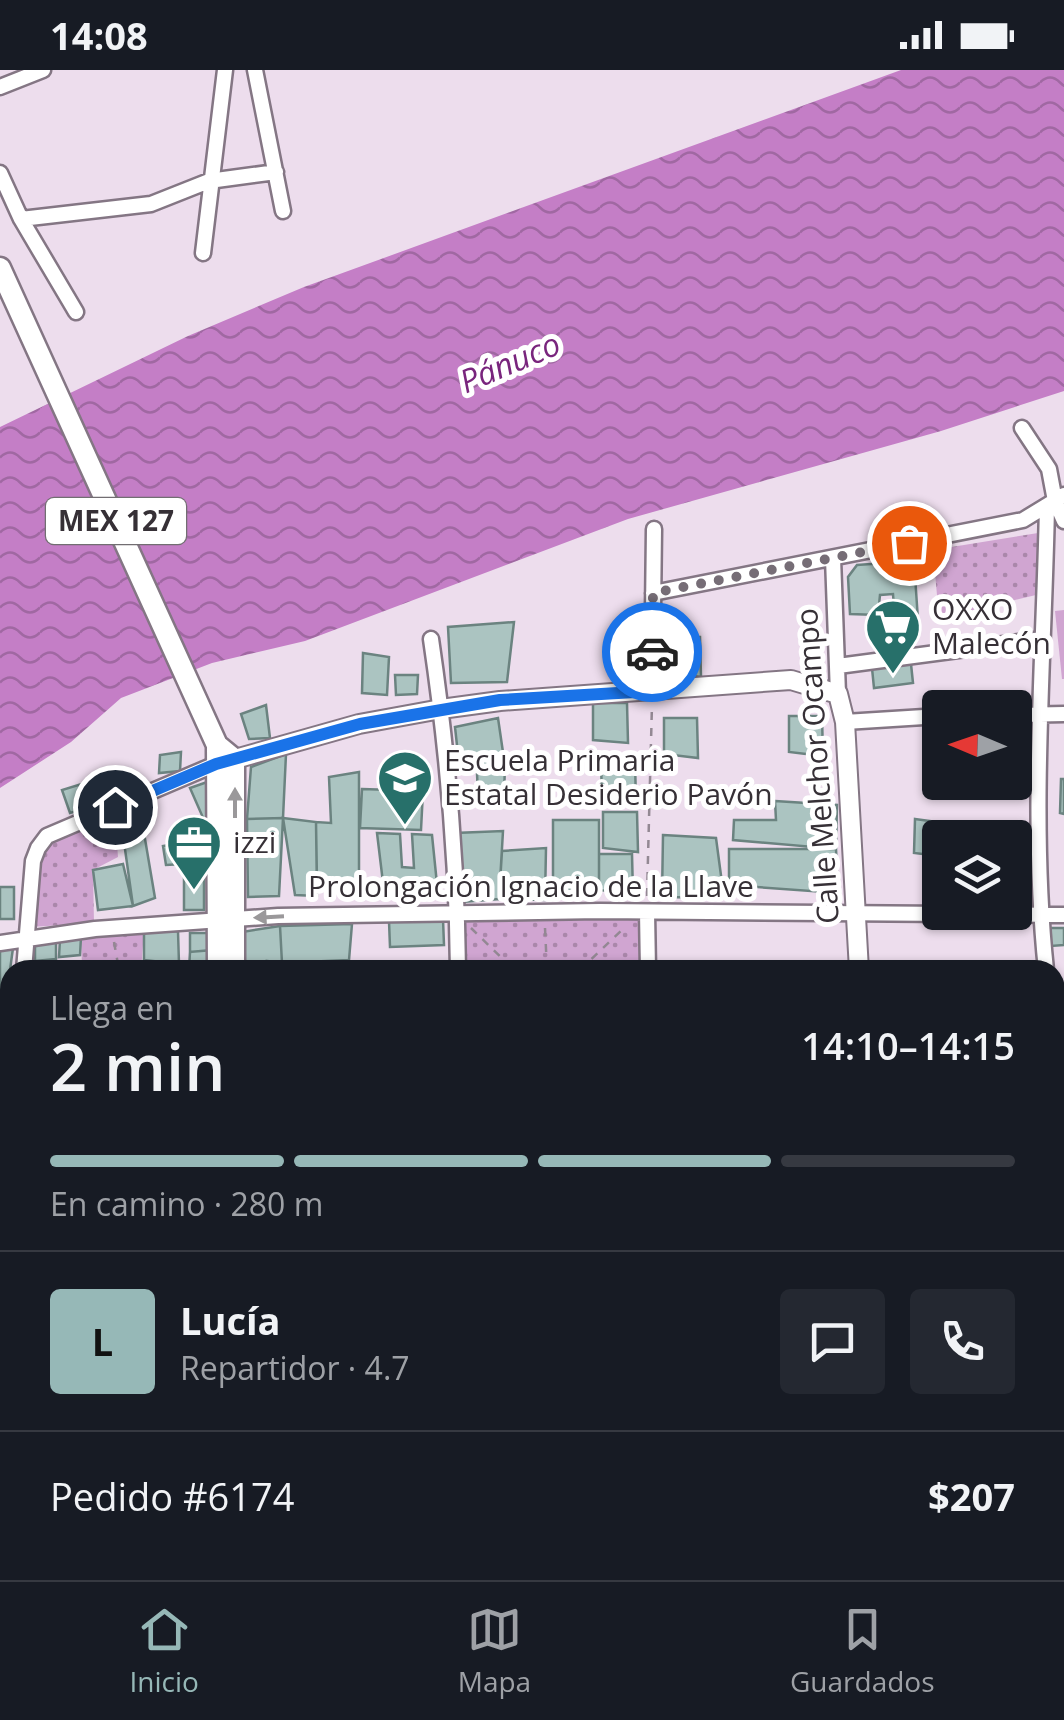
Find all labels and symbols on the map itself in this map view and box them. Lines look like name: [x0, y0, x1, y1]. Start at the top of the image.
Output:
water label: Pánuco: [452, 321, 566, 402]
road number: MEX 127: [46, 498, 186, 544]
pin: [867, 501, 952, 586]
place label: OXXO Malecón: [932, 588, 1051, 663]
supermarket icon: OXXO Malecón: [863, 597, 923, 676]
courier: [602, 602, 702, 702]
street label: Calle Melchor Ocampo: [785, 607, 848, 925]
north arrow: [922, 690, 1032, 800]
place label: Escuela Primaria Estatal Desiderio Pavón: [444, 739, 773, 814]
school or university icon: Escuela Primaria Estatal Desiderio Pavón: [375, 748, 435, 827]
pin: [73, 765, 158, 850]
one-way arrow: [227, 786, 243, 818]
office icon: izzi: [164, 813, 224, 892]
place label: izzi: [233, 821, 276, 862]
street label: Prolongación Ignacio de la Llave: [308, 865, 754, 906]
one-way arrow: [252, 909, 284, 925]

